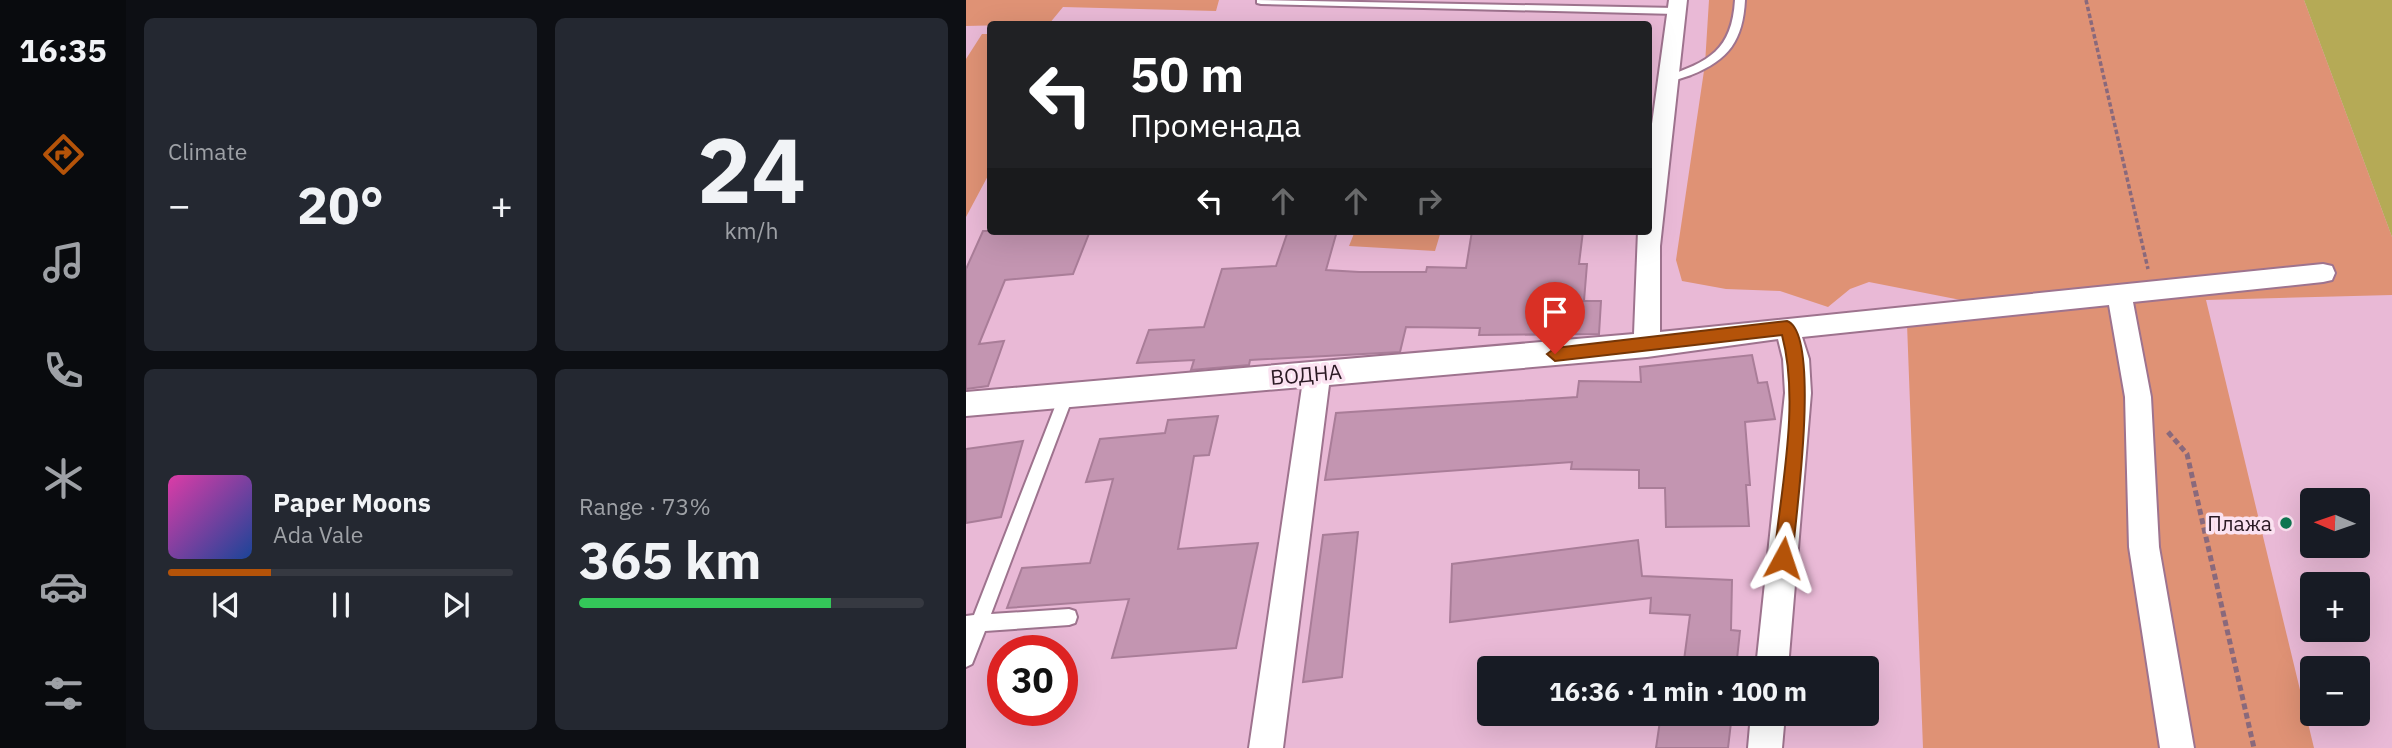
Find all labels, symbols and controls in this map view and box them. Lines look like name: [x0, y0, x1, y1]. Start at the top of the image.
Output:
text: 16:35: [19, 29, 107, 71]
text: 50 m: [1130, 42, 1244, 105]
icon: left: [1015, 49, 1106, 140]
text: Променада: [1130, 104, 1301, 146]
text: 24: [697, 110, 806, 228]
icon: directions: [39, 130, 88, 179]
text: Climate: [168, 136, 247, 166]
text: 20°: [297, 171, 384, 238]
text: −: [168, 180, 191, 229]
text: +: [490, 180, 513, 229]
icon: left: [1191, 182, 1229, 220]
icon: ahead: [1264, 182, 1302, 220]
icon: ahead: [1337, 182, 1375, 220]
icon: right: [1410, 182, 1448, 220]
text: km/h: [724, 215, 779, 245]
icon: music: [39, 238, 88, 287]
pin: [1525, 282, 1585, 354]
icon: arrive: [1536, 293, 1574, 331]
icon: phone: [39, 346, 88, 395]
street label: ВОДНА: [1269, 357, 1343, 391]
icon: climate: [39, 454, 88, 503]
text: Paper Moons: [273, 485, 431, 519]
north arrow: [2300, 488, 2370, 558]
map controls: [2300, 488, 2370, 726]
text: Range · 73%: [579, 491, 711, 521]
place label: Плажа: [2207, 509, 2272, 537]
marker: Плажа: [2278, 515, 2294, 531]
text: Ada Vale: [273, 519, 363, 549]
position arrow: [1746, 521, 1820, 595]
text: 365 km: [579, 526, 761, 593]
icon: car: [39, 562, 88, 611]
button: +: [2300, 572, 2370, 642]
icon: previous: [207, 586, 245, 624]
icon: pause: [322, 586, 360, 624]
icon: next: [437, 586, 475, 624]
speed limit sign: 30: [987, 635, 1078, 726]
button: −: [2300, 656, 2370, 726]
icon: filters: [39, 669, 88, 718]
text: 16:36 · 1 min · 100 m: [1549, 674, 1807, 708]

